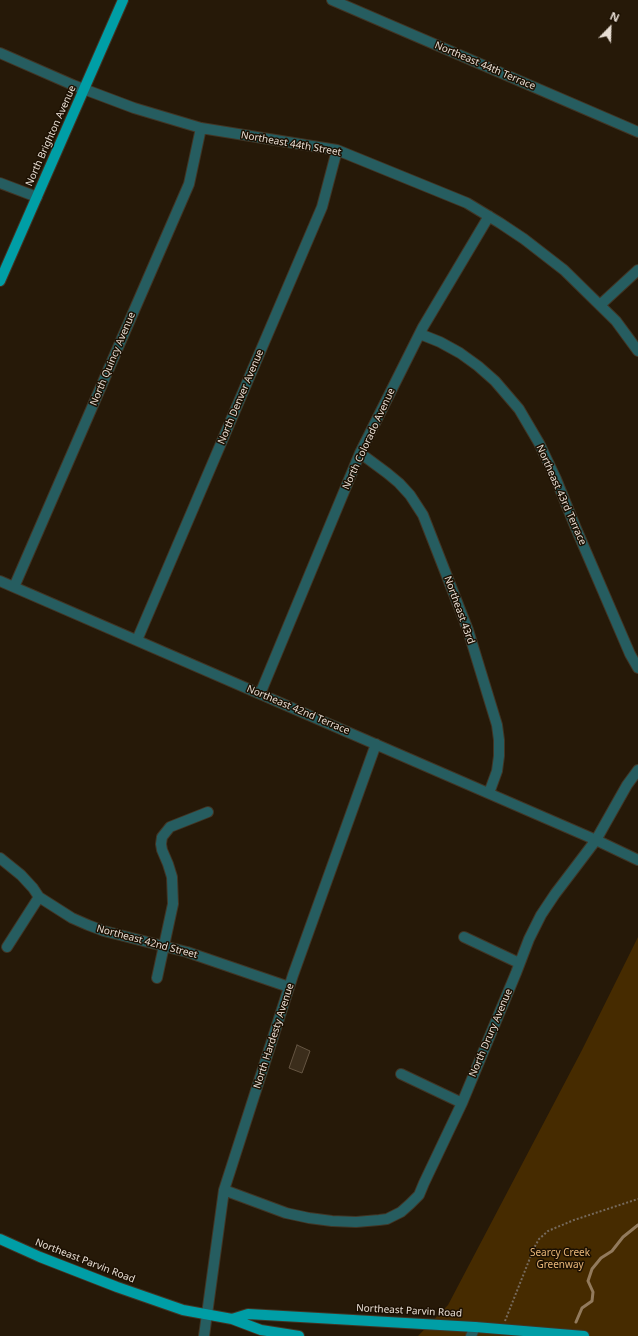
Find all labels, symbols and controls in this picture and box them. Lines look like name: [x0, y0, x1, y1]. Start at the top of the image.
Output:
north arrow: [590, 8, 630, 48]
text: N: [608, 8, 622, 25]
street label: Northeast 44th Terrace: [433, 39, 537, 93]
street label: North Brighton Avenue: [23, 84, 79, 188]
street label: Northeast 44th Street: [240, 129, 342, 159]
street label: North Quincy Avenue: [88, 310, 138, 408]
street label: North Denver Avenue: [216, 348, 266, 446]
street label: North Colorado Avenue: [340, 386, 398, 492]
street label: Northeast 43rd Terrace: [533, 443, 589, 547]
street label: Northeast 43rd: [441, 574, 477, 646]
street label: Northeast 42nd Terrace: [245, 683, 351, 737]
street label: Northeast 42nd Street: [95, 923, 199, 961]
street label: North Hardesty Avenue: [251, 982, 297, 1090]
street label: North Drury Avenue: [467, 987, 515, 1079]
street label: Northeast Parvin Road: [33, 1236, 137, 1286]
park label: Searcy Creek Greenway: [530, 1247, 590, 1270]
street label: Northeast Parvin Road: [356, 1302, 462, 1320]

